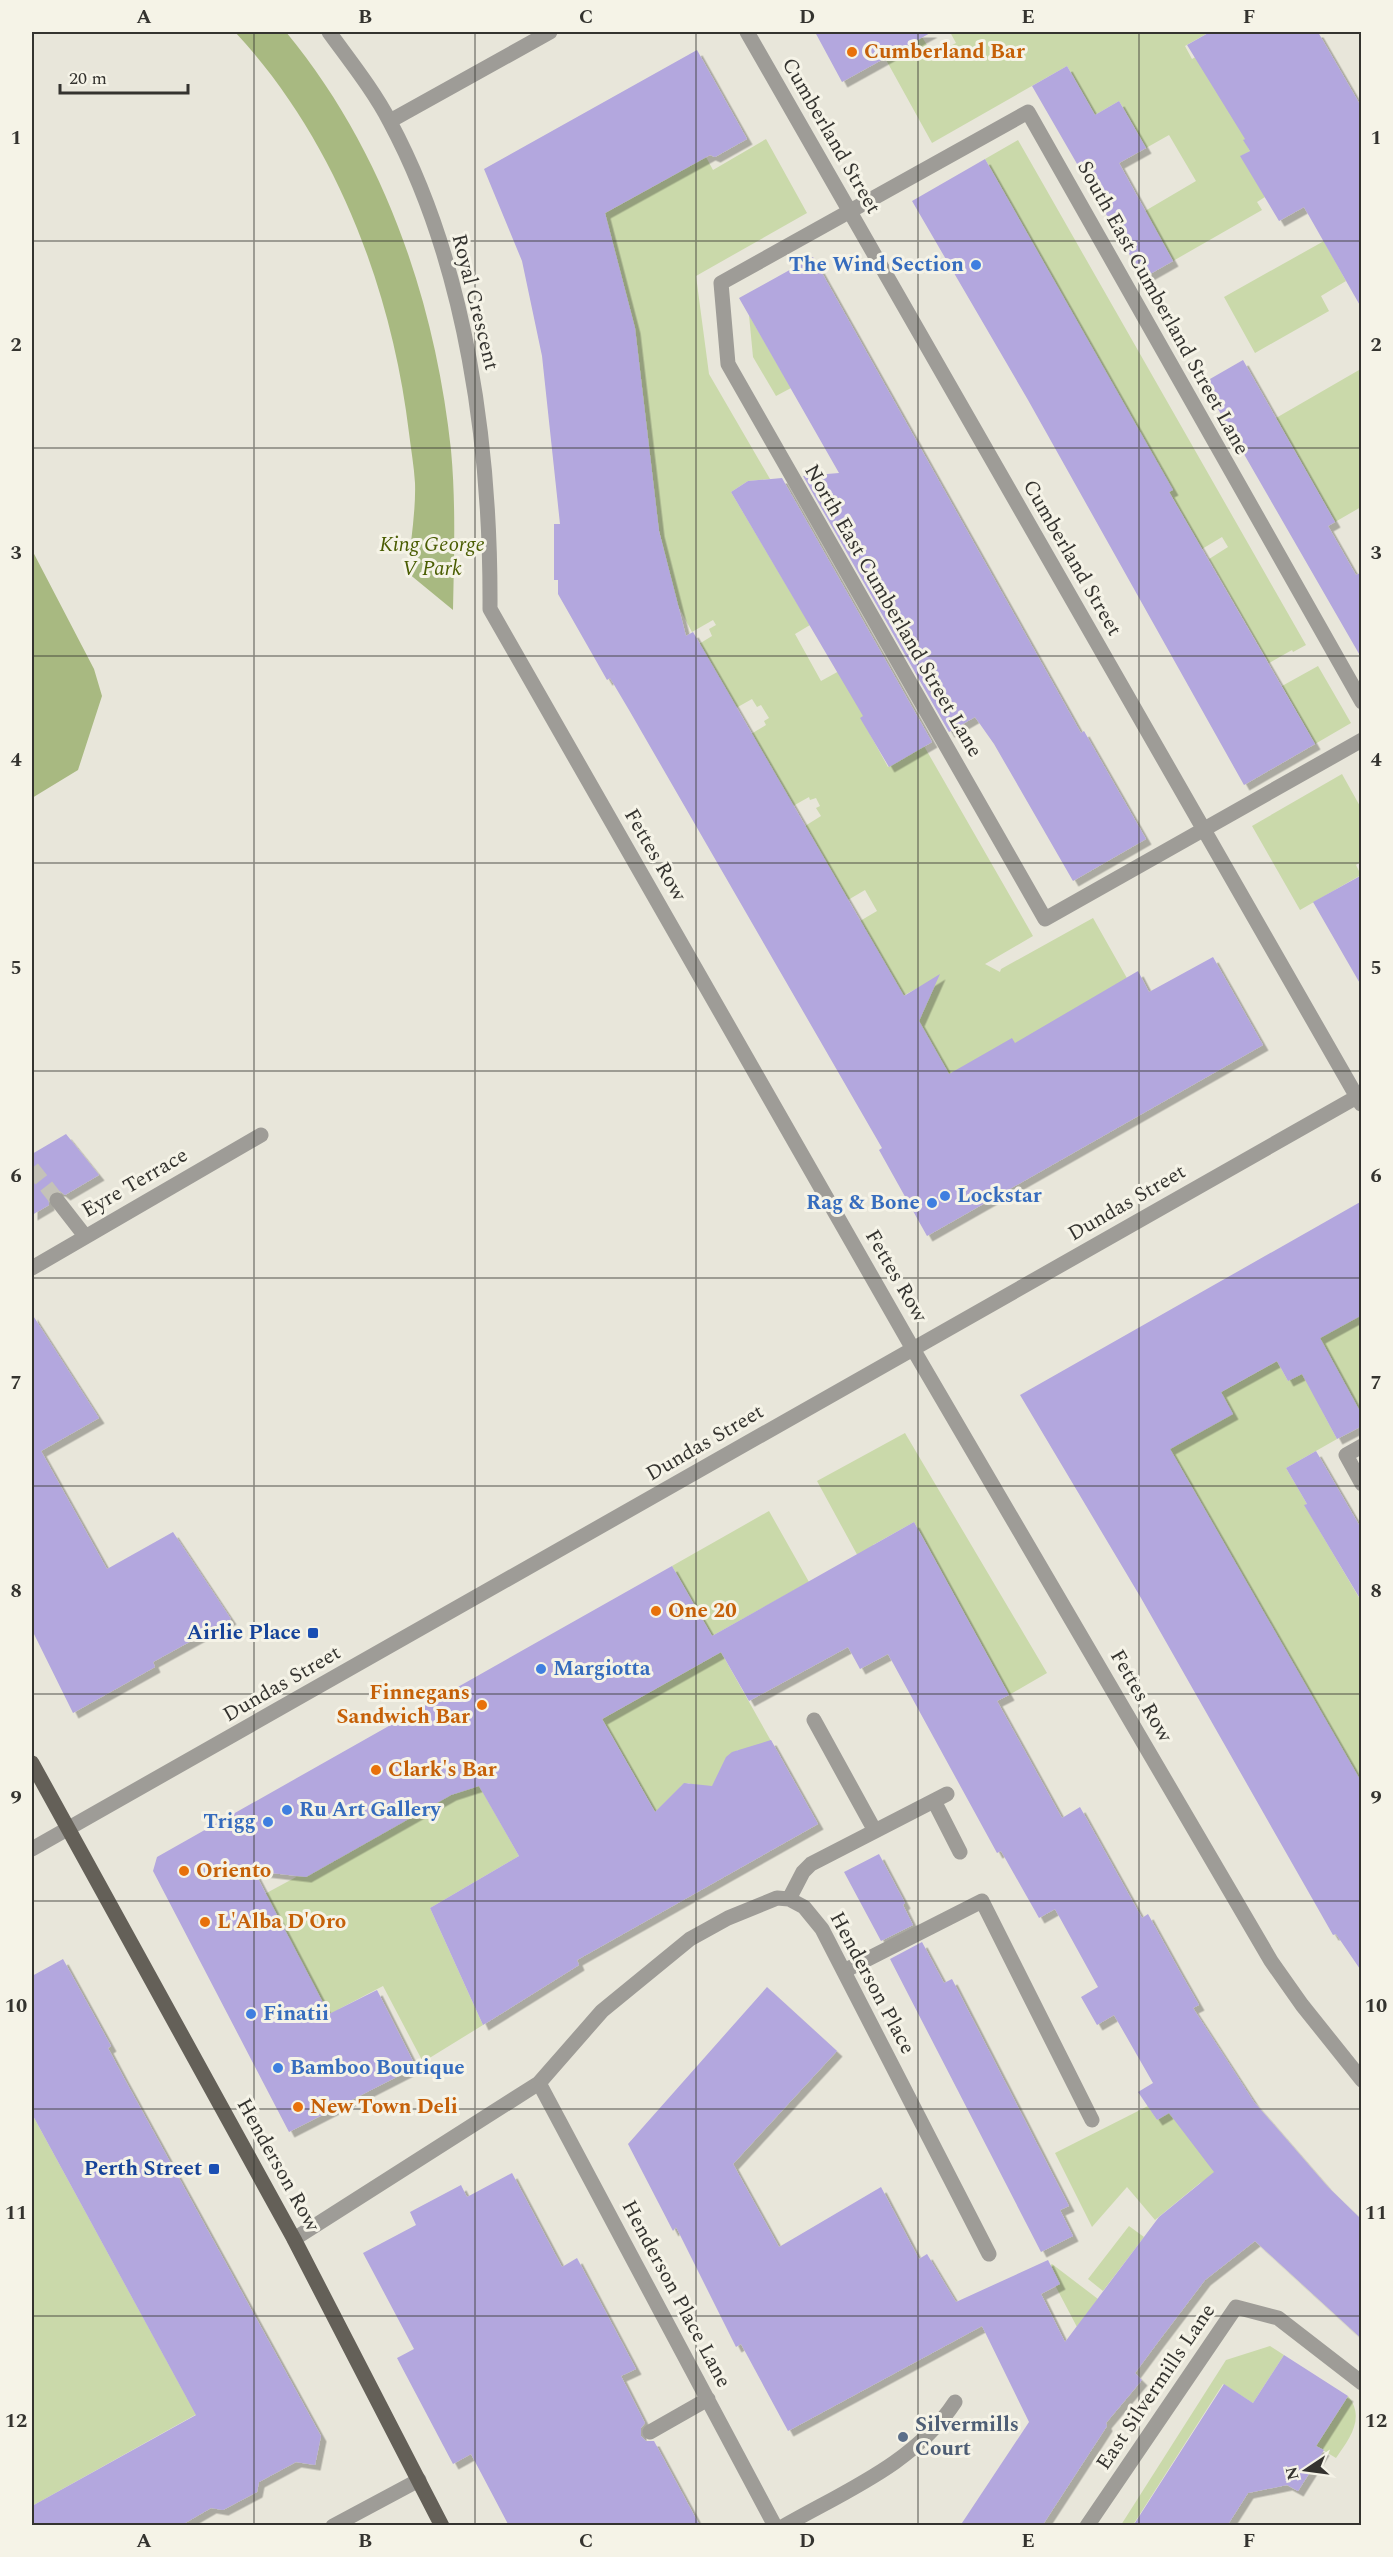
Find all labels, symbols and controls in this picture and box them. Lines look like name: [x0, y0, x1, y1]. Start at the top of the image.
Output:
text: A: [136, 2, 152, 32]
text: B: [358, 2, 372, 32]
text: C: [579, 2, 593, 32]
text: D: [799, 2, 815, 32]
text: E: [1021, 2, 1035, 32]
text: F: [1243, 2, 1255, 32]
place label: Cumberland Bar: [864, 36, 1025, 68]
marker: Cumberland Bar: [845, 45, 859, 59]
street label: Cumberland Street: [773, 52, 889, 220]
scale bar: [60, 57, 188, 95]
text: 20 m: [69, 65, 107, 92]
text: 1: [10, 123, 22, 153]
text: 1: [1370, 123, 1382, 153]
street label: South East Cumberland Street Lane: [1068, 155, 1258, 461]
street label: Royal Crescent: [443, 230, 507, 374]
place label: The Wind Section: [789, 249, 964, 281]
marker: The Wind Section: [969, 258, 983, 272]
text: 2: [10, 330, 22, 360]
text: 2: [1370, 330, 1382, 360]
street label: North East Cumberland Street Lane: [796, 458, 990, 764]
street label: Cumberland Street: [1014, 474, 1130, 642]
park label: King George V Park: [379, 529, 485, 585]
text: 3: [10, 538, 22, 568]
text: 3: [1370, 538, 1382, 568]
text: 4: [10, 745, 22, 775]
text: 4: [1370, 745, 1382, 775]
street label: Fettes Row: [615, 802, 695, 909]
text: 5: [10, 953, 22, 983]
text: 5: [1370, 953, 1382, 983]
street label: Eyre Terrace: [76, 1140, 194, 1226]
street label: Dundas Street: [1062, 1156, 1192, 1250]
text: 6: [10, 1161, 22, 1191]
text: 6: [1370, 1161, 1382, 1191]
place label: Lockstar: [957, 1180, 1042, 1212]
place label: Rag & Bone: [806, 1187, 920, 1219]
marker: Lockstar: [938, 1189, 952, 1203]
marker: Rag & Bone: [925, 1196, 939, 1210]
street label: Fettes Row: [856, 1223, 936, 1330]
text: 7: [10, 1368, 22, 1398]
text: 7: [1370, 1368, 1382, 1398]
street label: Dundas Street: [640, 1396, 770, 1490]
text: 8: [10, 1576, 22, 1606]
text: 8: [1370, 1576, 1382, 1606]
place label: One 20: [668, 1595, 737, 1627]
marker: One 20: [649, 1604, 663, 1618]
place label: Airlie Place: [187, 1617, 301, 1649]
marker: Airlie Place: [306, 1626, 320, 1640]
street label: Dundas Street: [217, 1637, 347, 1731]
street label: Fettes Row: [1101, 1643, 1181, 1750]
place label: Margiotta: [553, 1653, 651, 1685]
marker: Margiotta: [534, 1662, 548, 1676]
place label: Finnegans Sandwich Bar: [336, 1677, 470, 1733]
marker: Finnegans Sandwich Bar: [475, 1698, 489, 1712]
place label: Clark's Bar: [388, 1754, 497, 1786]
marker: Clark's Bar: [369, 1763, 383, 1777]
text: 9: [10, 1783, 22, 1813]
text: 9: [1370, 1783, 1382, 1813]
place label: Ru Art Gallery: [299, 1794, 441, 1826]
marker: Ru Art Gallery: [280, 1803, 294, 1817]
place label: Trigg: [203, 1806, 256, 1838]
marker: Trigg: [261, 1815, 275, 1829]
place label: Oriento: [196, 1855, 271, 1887]
marker: Oriento: [177, 1864, 191, 1878]
place label: L'Alba D'Oro: [217, 1906, 346, 1938]
street label: Henderson Place: [821, 1906, 923, 2060]
marker: L'Alba D'Oro: [198, 1915, 212, 1929]
text: 10: [5, 1991, 27, 2021]
text: 10: [1365, 1991, 1387, 2021]
place label: Finatii: [263, 1998, 329, 2030]
marker: Finatii: [244, 2007, 258, 2021]
place label: Bamboo Boutique: [290, 2052, 465, 2084]
marker: Bamboo Boutique: [271, 2061, 285, 2075]
place label: New Town Deli: [310, 2091, 458, 2123]
street label: Henderson Row: [228, 2092, 329, 2239]
marker: New Town Deli: [291, 2100, 305, 2114]
place label: Perth Street: [84, 2153, 202, 2185]
marker: Perth Street: [207, 2162, 221, 2176]
street label: Henderson Place Lane: [613, 2194, 739, 2394]
text: 11: [5, 2198, 27, 2228]
text: 11: [1365, 2198, 1387, 2228]
street label: East Silvermills Lane: [1088, 2297, 1224, 2477]
text: 12: [5, 2406, 27, 2436]
text: 12: [1365, 2406, 1387, 2436]
place label: Silvermills Court: [915, 2409, 1019, 2465]
marker: Silvermills Court: [896, 2430, 910, 2444]
north arrow: [1276, 2440, 1336, 2500]
text: N: [1279, 2464, 1306, 2482]
text: A: [136, 2526, 152, 2556]
text: B: [358, 2526, 372, 2556]
text: C: [579, 2526, 593, 2556]
text: D: [799, 2526, 815, 2556]
text: E: [1021, 2526, 1035, 2556]
text: F: [1243, 2526, 1255, 2556]

